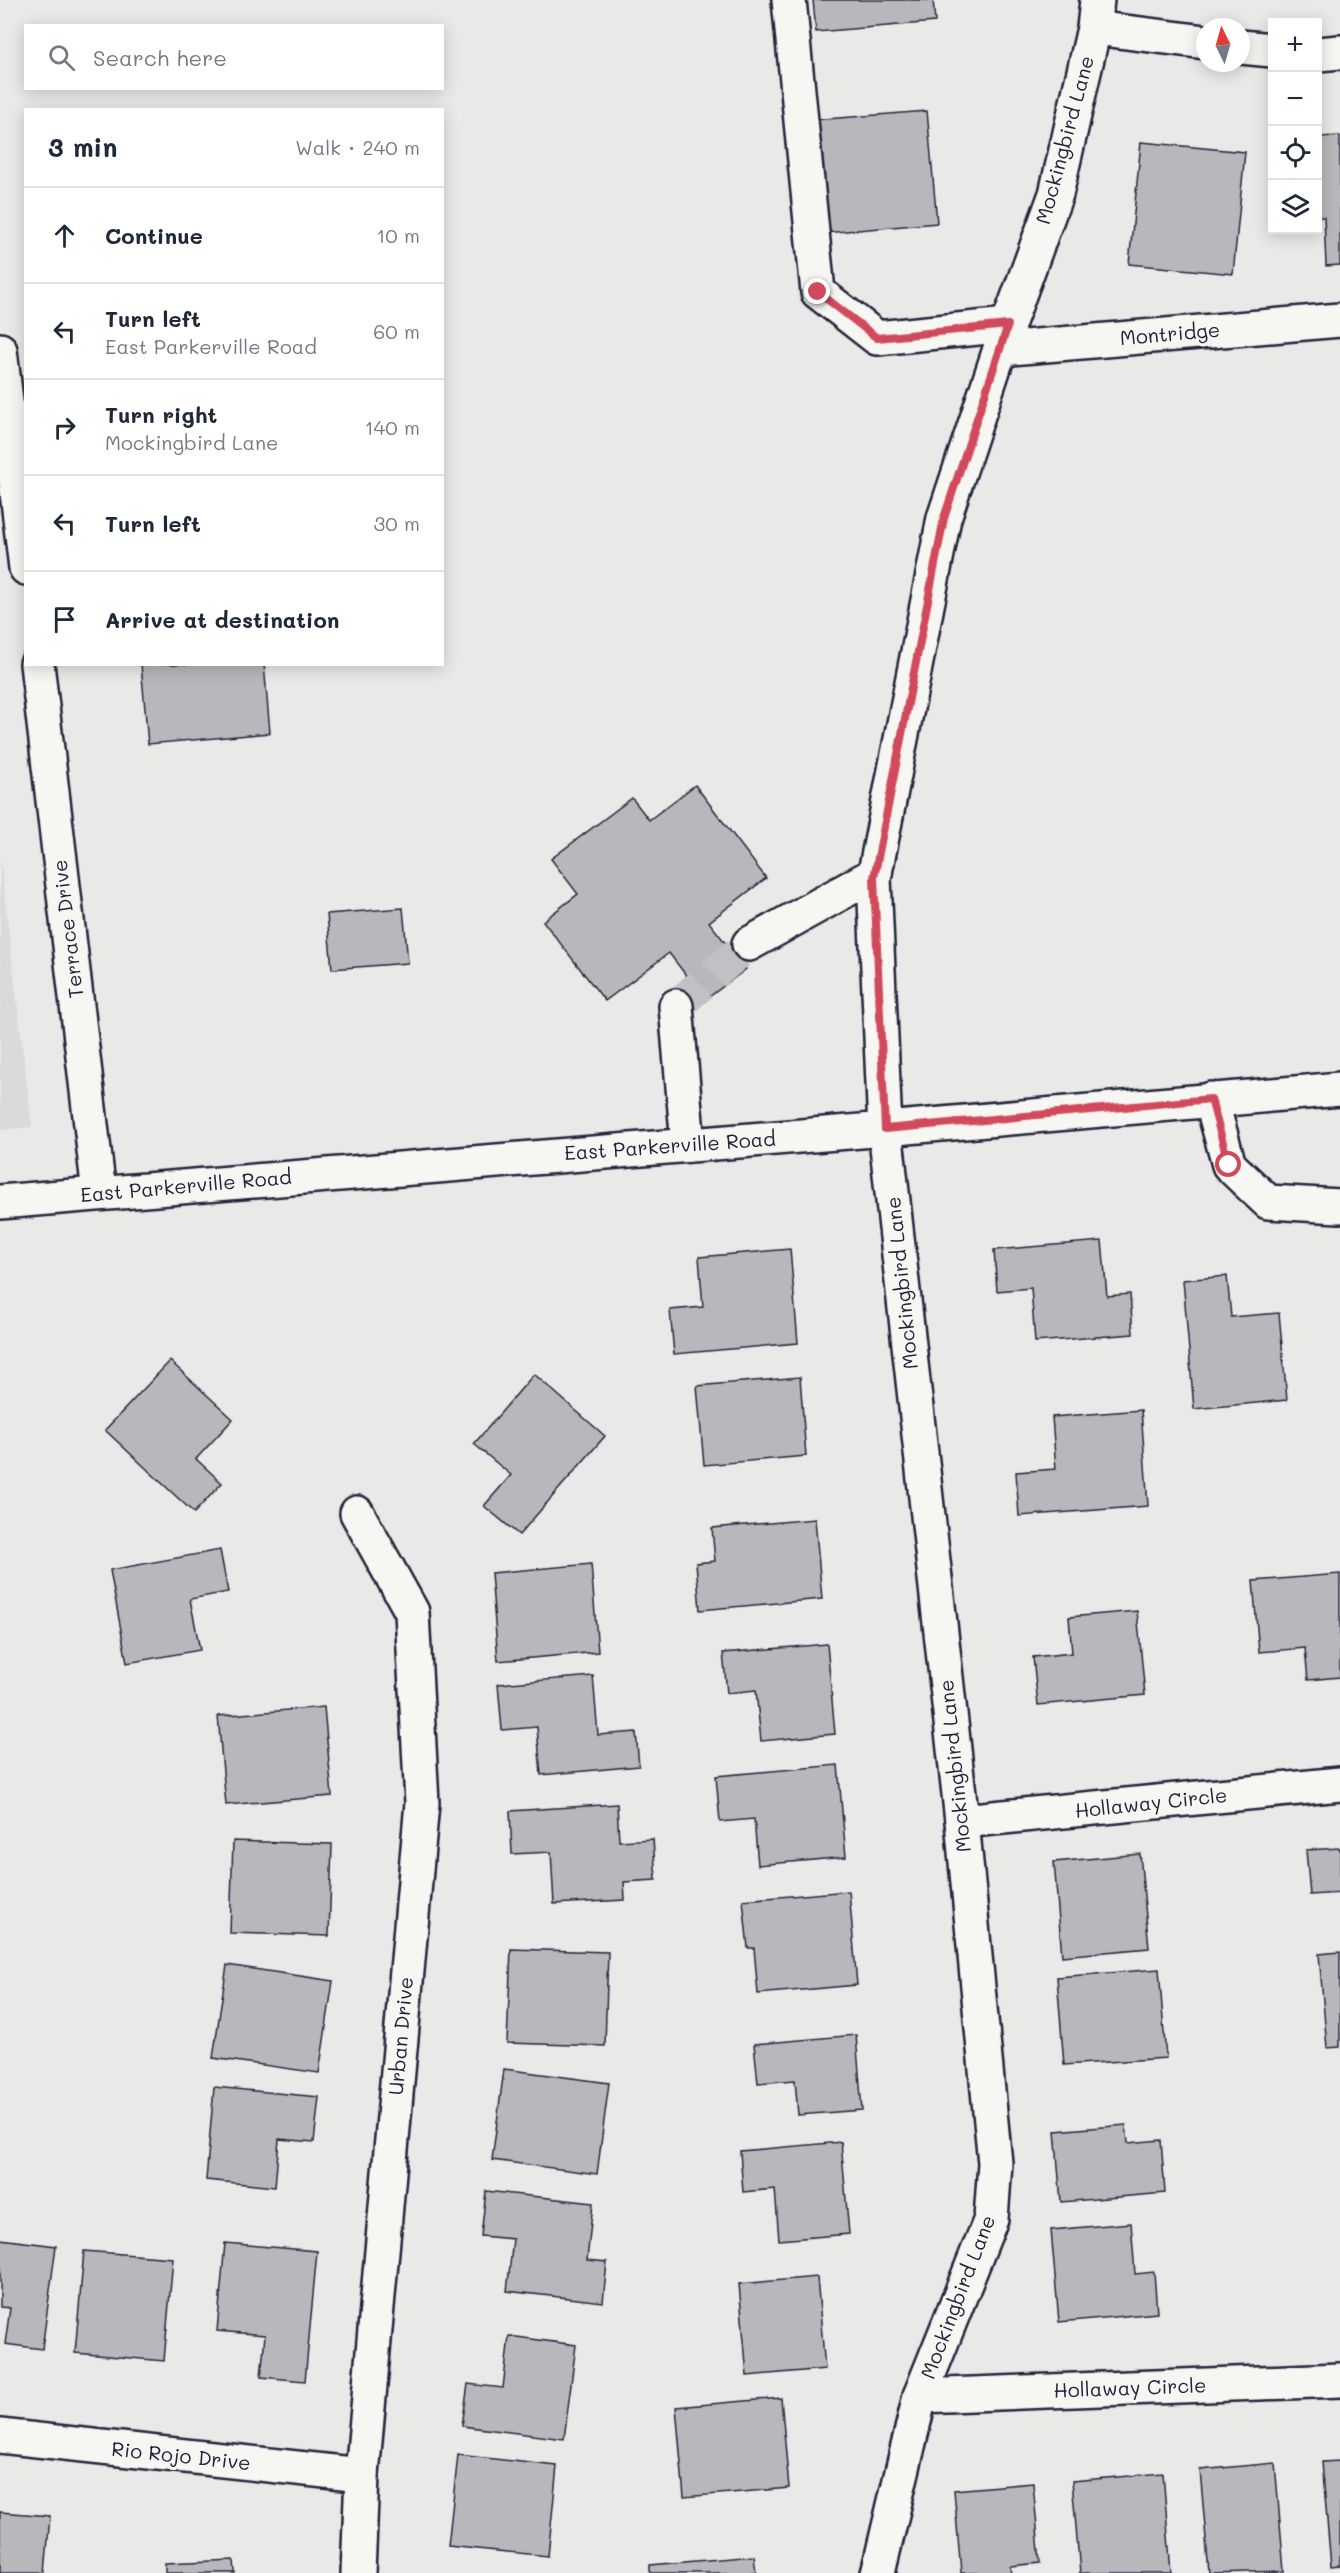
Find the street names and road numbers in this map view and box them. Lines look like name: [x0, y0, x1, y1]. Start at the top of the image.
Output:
street label: Mockingbird Lane: [1029, 53, 1099, 227]
street label: Montridge: [1119, 316, 1221, 350]
street label: Terrace Drive: [46, 858, 88, 1000]
street label: East Parkerville Road: [563, 1125, 777, 1165]
street label: East Parkerville Road: [79, 1163, 293, 1207]
street label: Mockingbird Lane: [879, 1196, 923, 1371]
street label: Mockingbird Lane: [932, 1679, 976, 1854]
street label: Hollaway Circle: [1073, 1781, 1228, 1823]
street label: Urban Drive: [382, 1976, 418, 2096]
street label: Mockingbird Lane: [914, 2211, 1000, 2382]
street label: Hollaway Circle: [1053, 2371, 1207, 2403]
street label: Rio Rojo Drive: [110, 2435, 252, 2475]

